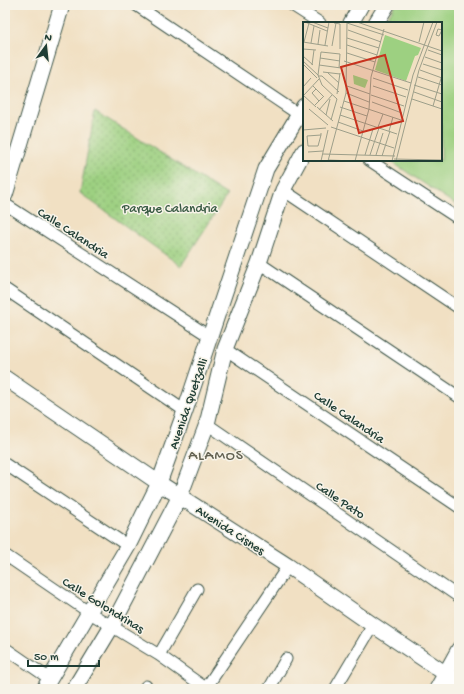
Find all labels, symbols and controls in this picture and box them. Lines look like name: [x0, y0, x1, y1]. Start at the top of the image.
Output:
inset map: [303, 22, 442, 161]
north arrow: [26, 26, 66, 66]
text: N: [43, 32, 53, 45]
park label: Parque Calandria: [121, 202, 218, 217]
street label: Calle Calandria: [34, 205, 112, 263]
street label: Avenida Quetzalli: [167, 356, 212, 451]
street label: Calle Calandria: [310, 389, 388, 448]
district label: ALAMOS: [188, 447, 244, 465]
street label: Calle Pato: [312, 479, 367, 523]
street label: Avenida Cisnes: [192, 503, 268, 560]
street label: Calle Golondrinas: [59, 575, 147, 638]
scale bar: [28, 642, 99, 668]
text: 50 m: [34, 651, 59, 665]

